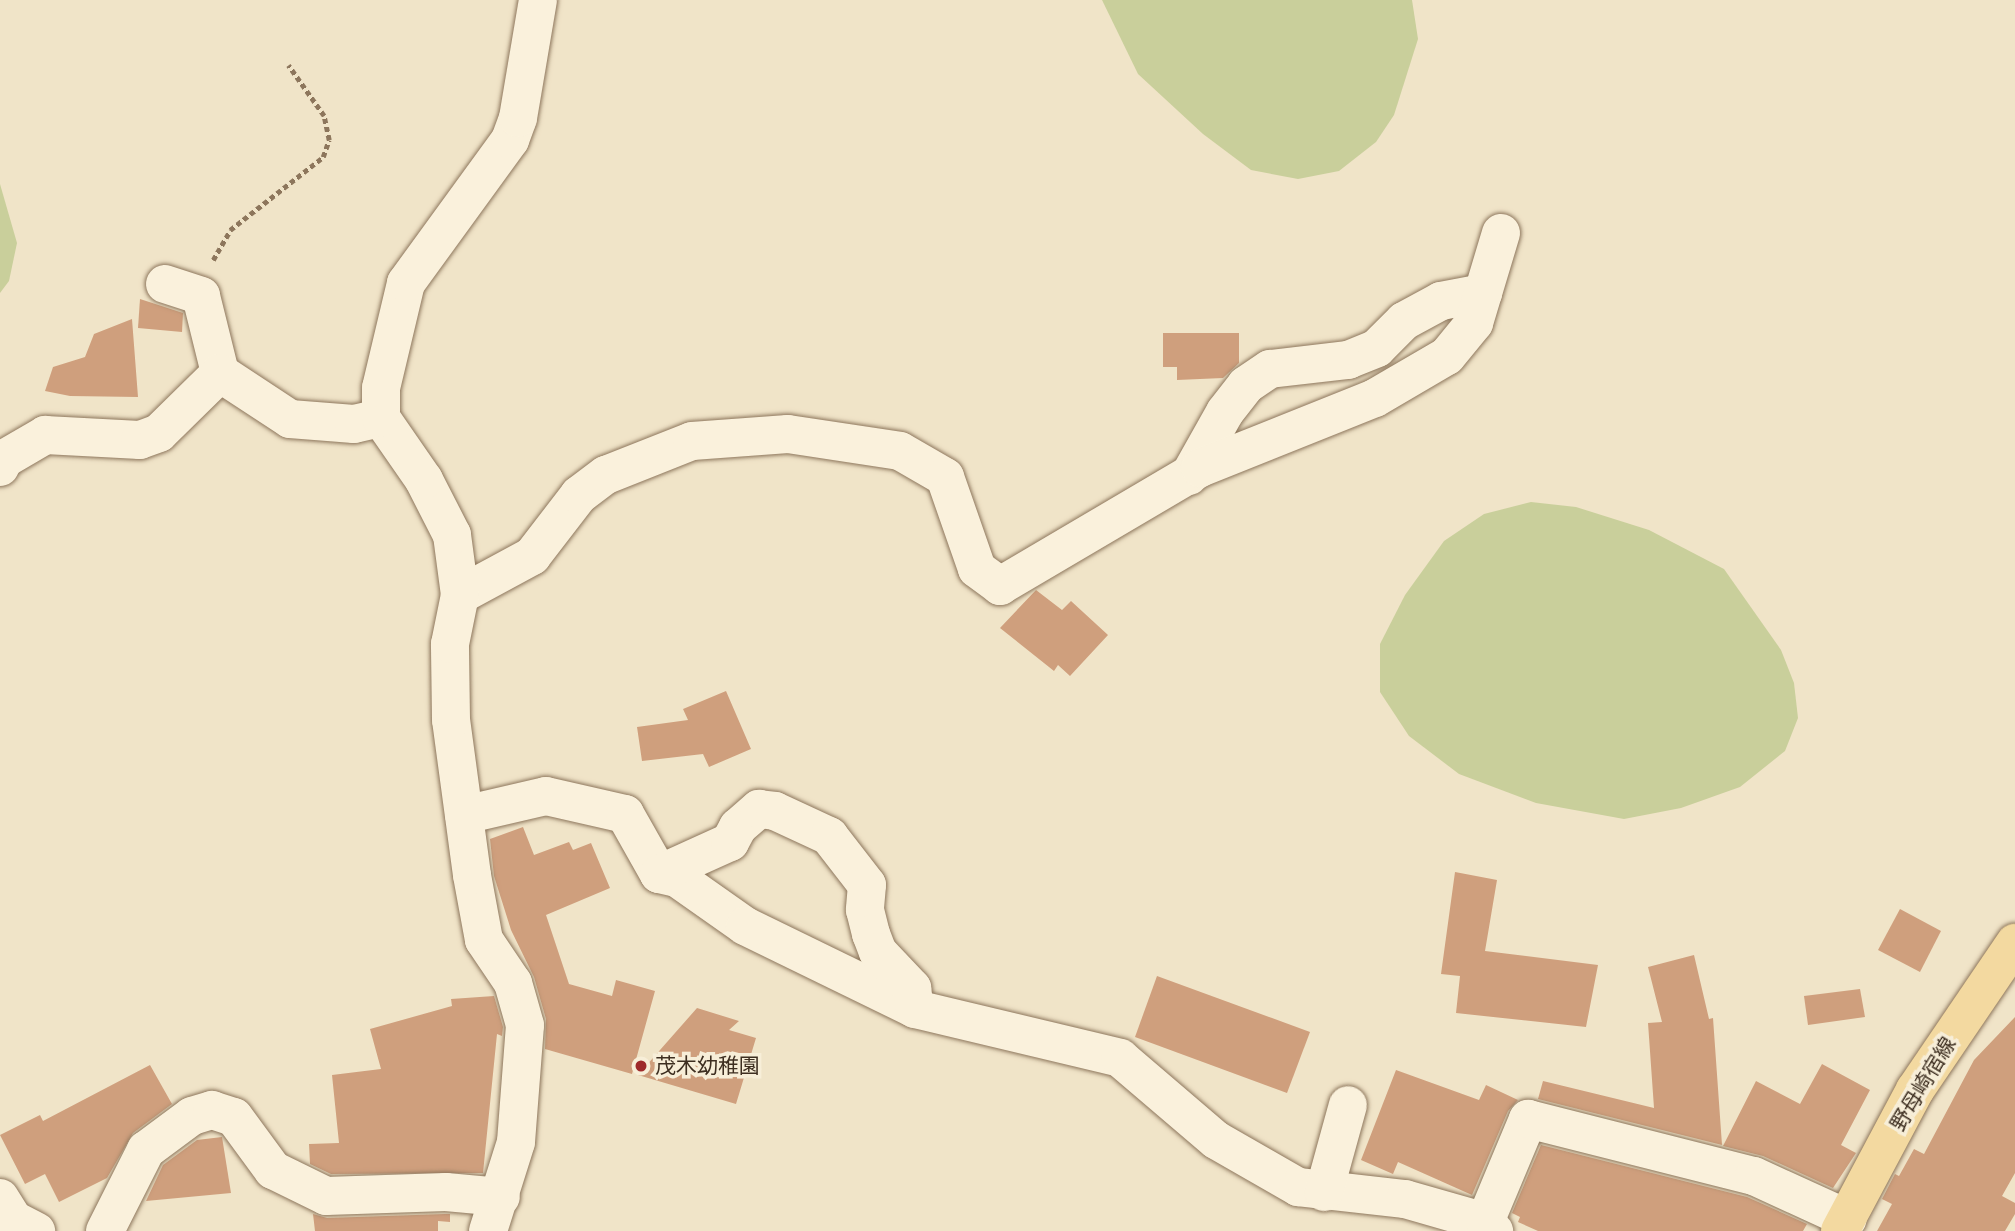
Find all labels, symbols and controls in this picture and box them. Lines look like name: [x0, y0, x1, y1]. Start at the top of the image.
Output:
street label: 野母崎宿線: [1885, 1033, 1961, 1135]
place label: 茂木幼稚園: [655, 1053, 760, 1079]
marker: 茂木幼稚園: [633, 1058, 649, 1074]

